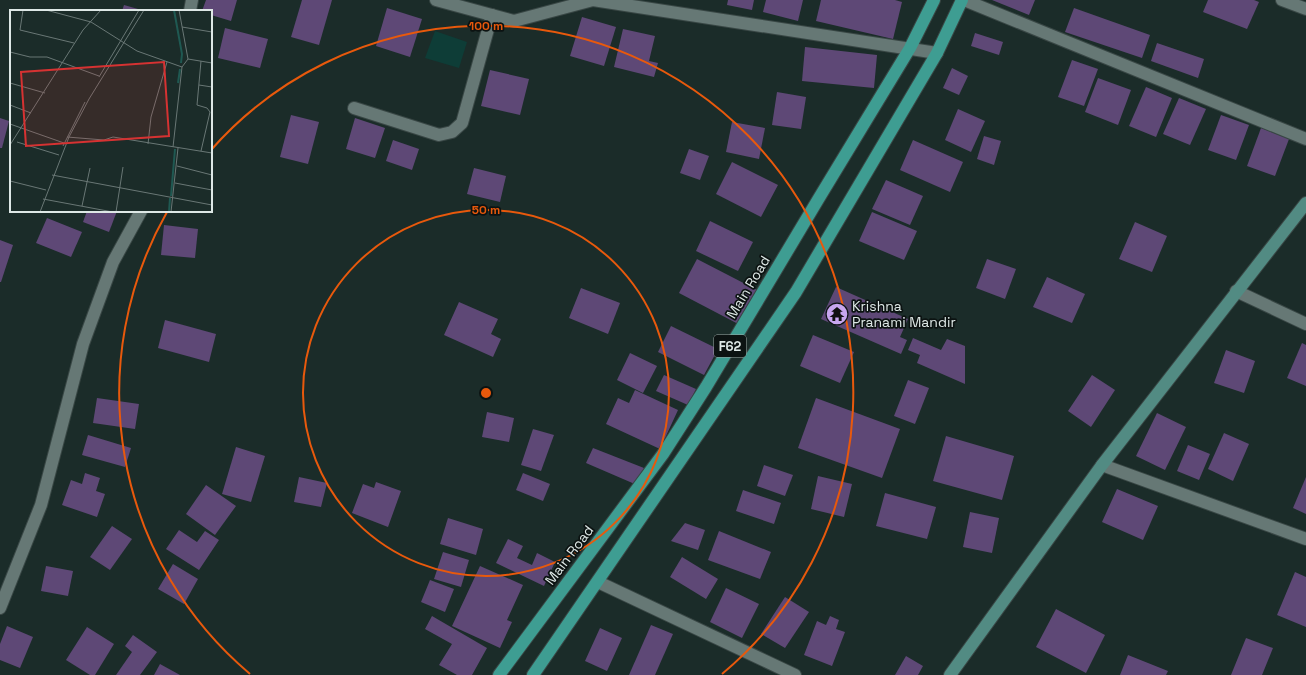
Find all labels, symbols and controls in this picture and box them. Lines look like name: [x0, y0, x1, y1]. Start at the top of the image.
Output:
inset map: [10, 10, 212, 212]
text: 100 m: [469, 18, 503, 34]
text: 50 m: [472, 202, 500, 218]
street label: Main Road: [722, 252, 774, 322]
place label: Krishna Pranami Mandir: [852, 297, 956, 331]
temple icon: Krishna Pranami Mandir: [824, 301, 850, 327]
road number: F62: [714, 335, 746, 357]
centre of rings: [479, 386, 493, 400]
street label: Main Road: [541, 522, 597, 588]

